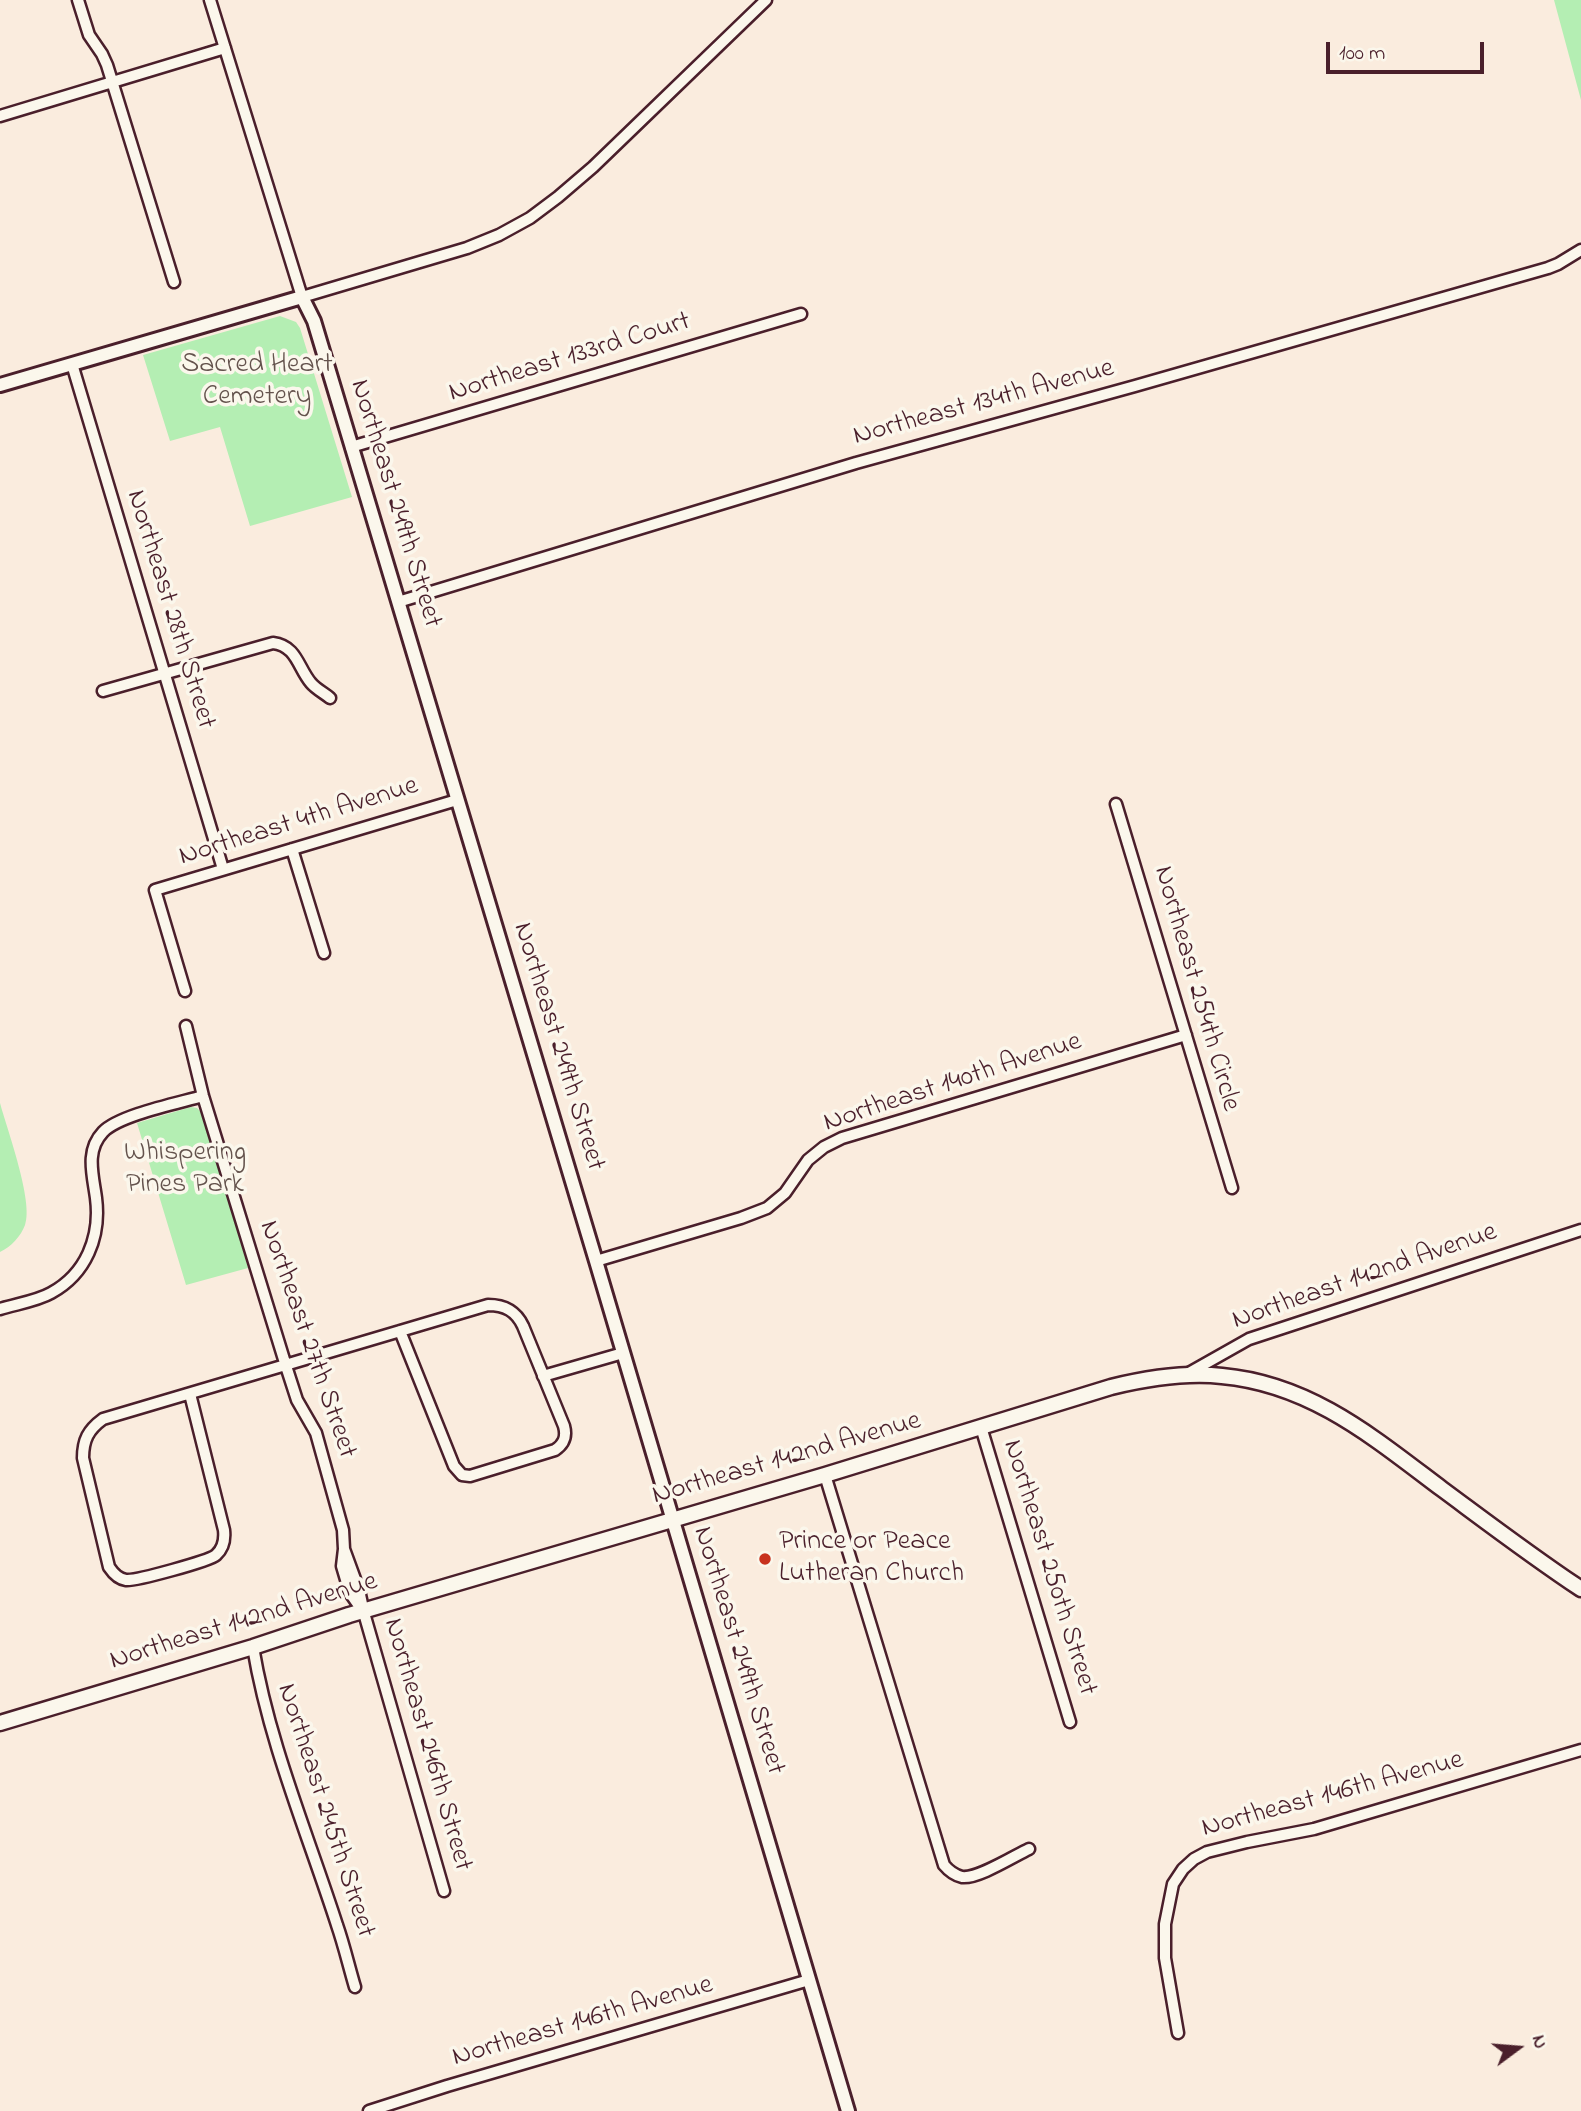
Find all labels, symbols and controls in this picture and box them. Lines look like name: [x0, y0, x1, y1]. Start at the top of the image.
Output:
scale bar: [1329, 28, 1486, 72]
text: 100 m: [1339, 39, 1385, 69]
street label: Northeast 133rd Court: [445, 306, 695, 412]
park label: Sacred Heart Cemetery: [181, 349, 333, 415]
street label: Northeast 134th Avenue: [850, 353, 1118, 455]
street label: Northeast 249th Street: [340, 376, 448, 632]
street label: Northeast 28th Street: [117, 487, 221, 733]
street label: Northeast 4th Avenue: [175, 771, 423, 875]
street label: Northeast 254th Circle: [1144, 863, 1246, 1115]
street label: Northeast 249th Street: [503, 919, 611, 1175]
street label: Northeast 140th Avenue: [820, 1026, 1086, 1142]
park label: Whispering Pines Park: [124, 1137, 246, 1203]
street label: Northeast 27th Street: [250, 1217, 362, 1463]
street label: Northeast 142nd Avenue: [1228, 1217, 1502, 1339]
street label: Northeast 142nd Avenue: [649, 1406, 925, 1514]
street label: Northeast 250th Street: [993, 1436, 1103, 1700]
street label: Northeast 249th Street: [683, 1523, 791, 1779]
place label: Prince or Peace Lutheran Church: [779, 1526, 964, 1592]
marker: Prince or Peace Lutheran Church: [757, 1551, 773, 1567]
street label: Northeast 142nd Avenue: [106, 1566, 382, 1680]
street label: Northeast 246th Street: [374, 1615, 478, 1875]
street label: Northeast 245th Street: [267, 1680, 381, 1942]
street label: Northeast 146th Avenue: [1199, 1745, 1467, 1847]
street label: Northeast 146th Avenue: [449, 1970, 717, 2076]
north arrow: [1483, 2013, 1553, 2083]
text: N: [1524, 2032, 1553, 2052]

